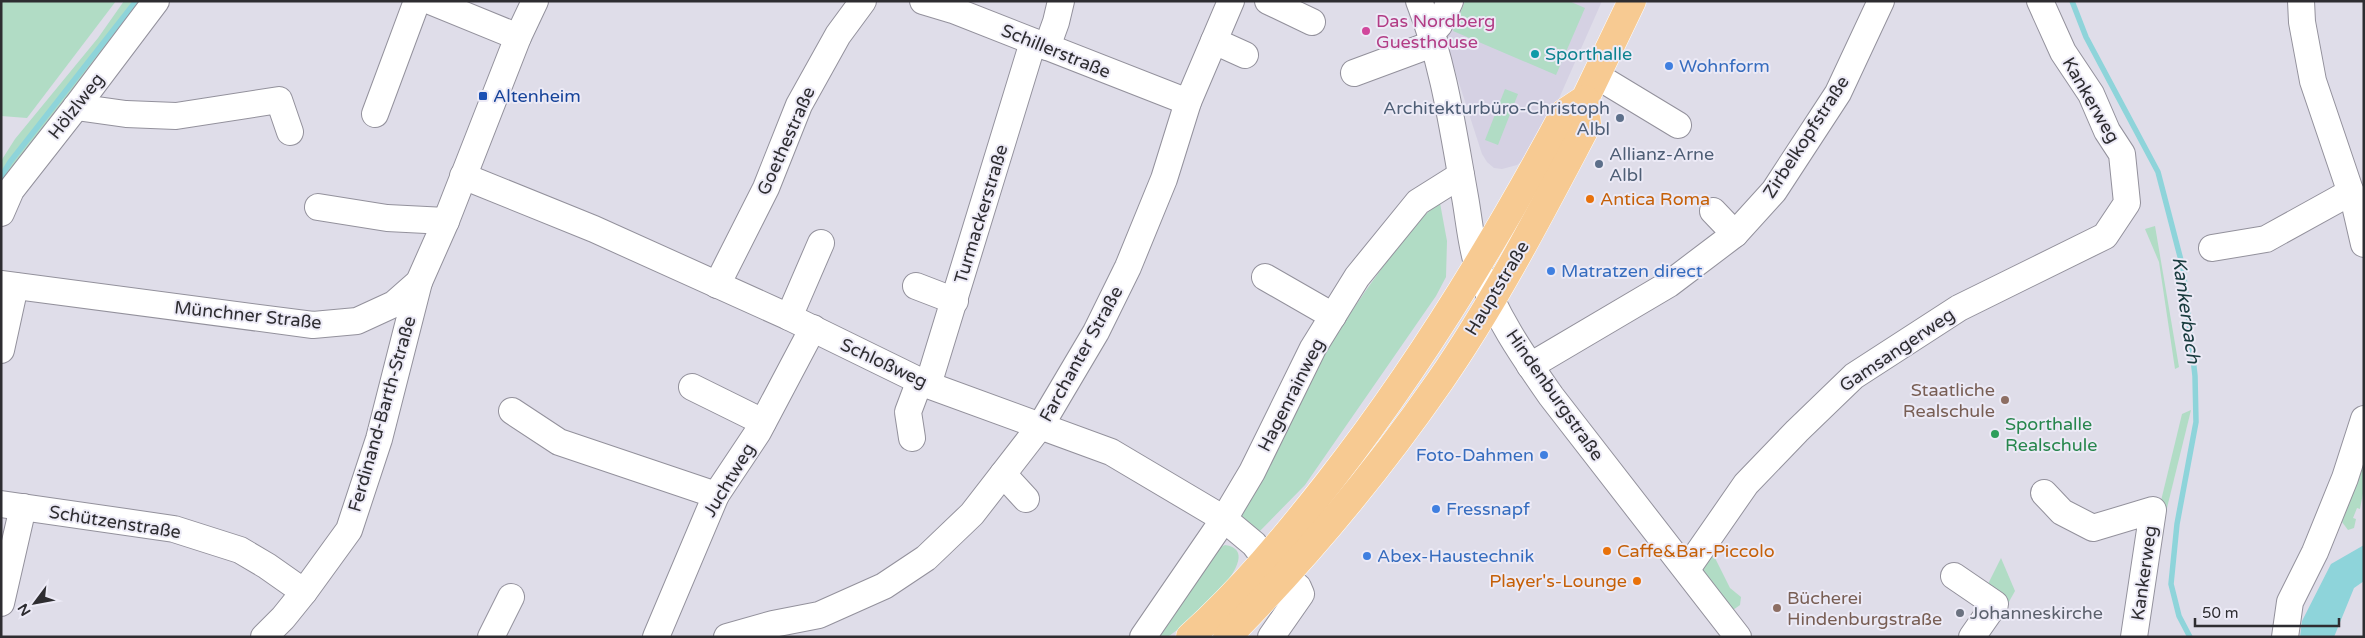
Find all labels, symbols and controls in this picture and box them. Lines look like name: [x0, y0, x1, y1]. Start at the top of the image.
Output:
place label: Das Nordberg Guesthouse: [1376, 10, 1495, 53]
street label: Schillerstraße: [998, 19, 1114, 83]
marker: Das Nordberg Guesthouse: [1360, 25, 1372, 37]
place label: Sporthalle: [1545, 43, 1632, 65]
marker: Sporthalle: [1529, 48, 1541, 60]
street label: Kankerweg: [2058, 53, 2124, 147]
place label: Wohnform: [1679, 55, 1770, 77]
marker: Wohnform: [1663, 60, 1675, 72]
street label: Hölzlweg: [43, 69, 109, 143]
street label: Zirbelkopfstraße: [1758, 72, 1854, 202]
street label: Goethestraße: [752, 83, 820, 199]
place label: Altenheim: [493, 85, 581, 107]
marker: Altenheim: [477, 90, 489, 102]
place label: Architekturbüro-Christoph Albl: [1383, 97, 1610, 140]
marker: Architekturbüro-Christoph Albl: [1614, 112, 1626, 124]
street label: Turmackerstraße: [949, 142, 1013, 286]
place label: Allianz-Arne Albl: [1609, 143, 1714, 186]
marker: Allianz-Arne Albl: [1593, 158, 1605, 170]
place label: Antica Roma: [1600, 188, 1710, 210]
marker: Antica Roma: [1584, 193, 1596, 205]
street label: Hauptstraße: [1460, 237, 1534, 339]
water label: Kankerbach: [2168, 255, 2204, 365]
place label: Matratzen direct: [1561, 260, 1703, 282]
marker: Matratzen direct: [1545, 265, 1557, 277]
street label: Farchanter Straße: [1035, 282, 1127, 426]
street label: Münchner Straße: [173, 296, 323, 334]
street label: Gamsangerweg: [1835, 303, 1959, 397]
street label: Ferdinand-Barth-Straße: [344, 314, 420, 514]
street label: Hindenburgstraße: [1501, 325, 1609, 465]
street label: Schloßweg: [837, 333, 931, 393]
street label: Hagenrainweg: [1253, 335, 1329, 455]
place label: Staatliche Realschule: [1903, 379, 1995, 422]
marker: Staatliche Realschule: [1999, 394, 2011, 406]
place label: Sporthalle Realschule: [2005, 413, 2097, 456]
marker: Sporthalle Realschule: [1989, 428, 2001, 440]
street label: Juchtweg: [698, 439, 760, 521]
place label: Foto-Dahmen: [1416, 444, 1534, 466]
marker: Foto-Dahmen: [1538, 449, 1550, 461]
place label: Fressnapf: [1446, 498, 1530, 520]
street label: Schützenstraße: [48, 501, 182, 543]
marker: Fressnapf: [1430, 503, 1442, 515]
street label: Kankerweg: [2126, 524, 2162, 622]
place label: Caffe&Bar-Piccolo: [1617, 540, 1775, 562]
place label: Abex-Haustechnik: [1377, 545, 1535, 567]
marker: Caffe&Bar-Piccolo: [1601, 545, 1613, 557]
marker: Abex-Haustechnik: [1361, 550, 1373, 562]
place label: Player's-Lounge: [1489, 570, 1627, 592]
marker: Player's-Lounge: [1631, 575, 1643, 587]
north arrow: [10, 578, 60, 628]
place label: Bücherei Hindenburgstraße: [1787, 587, 1942, 630]
scale bar: [2195, 596, 2339, 628]
text: N: [14, 600, 35, 619]
marker: Bücherei Hindenburgstraße: [1771, 602, 1783, 614]
place label: Johanneskirche: [1970, 602, 2103, 624]
text: 50 m: [2202, 604, 2239, 622]
marker: Johanneskirche: [1954, 607, 1966, 619]

